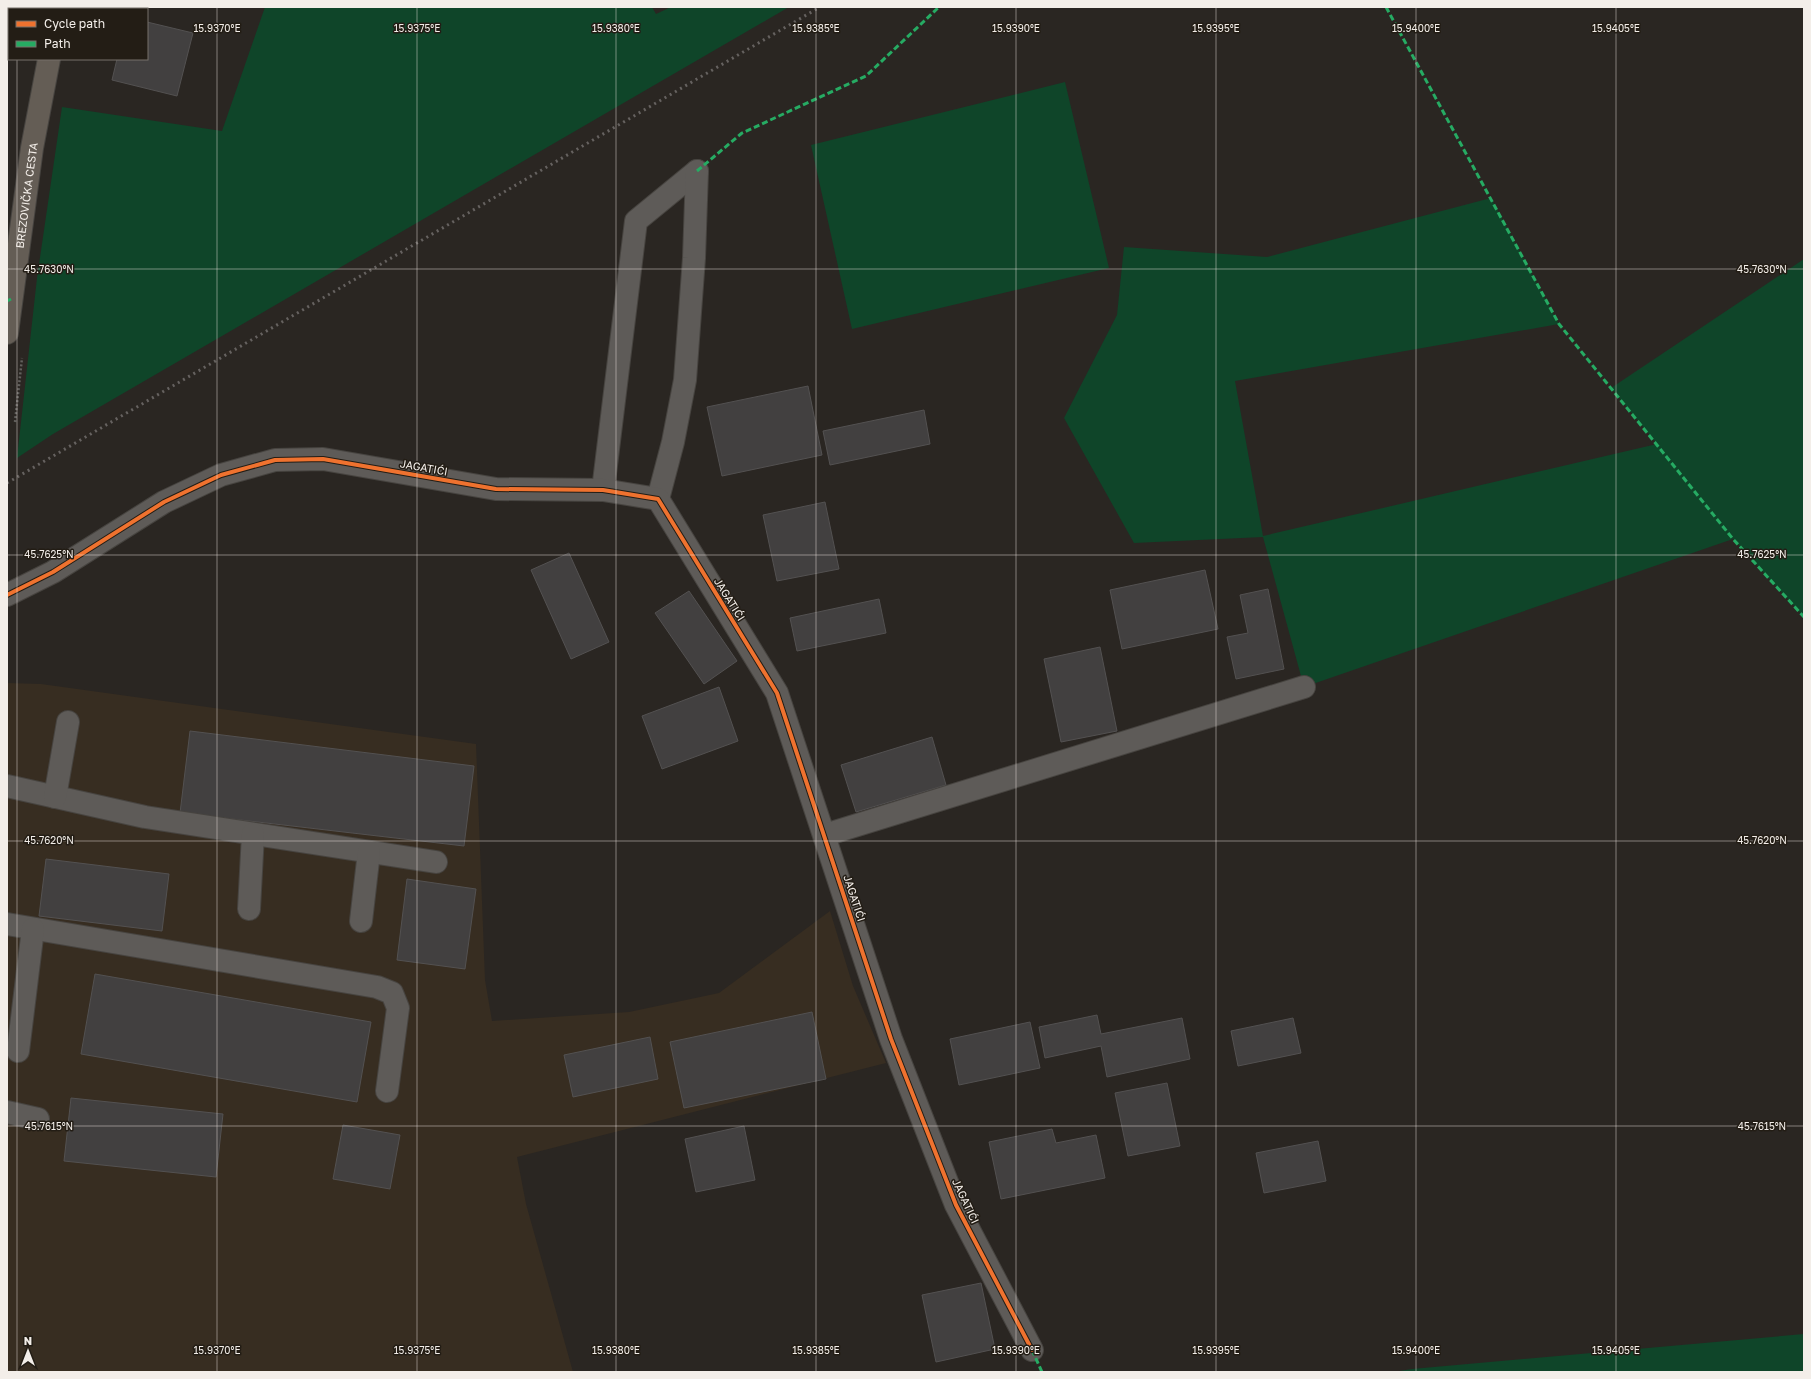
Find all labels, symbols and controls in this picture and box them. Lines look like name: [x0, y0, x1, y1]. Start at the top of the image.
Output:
legend: [8, 8, 148, 60]
text: Cycle path: [44, 16, 105, 31]
text: 15.9370°E: [193, 22, 241, 34]
text: 15.9375°E: [394, 22, 440, 34]
text: 15.9380°E: [592, 22, 640, 34]
text: 15.9385°E: [792, 22, 840, 34]
text: 15.9390°E: [992, 22, 1040, 34]
text: 15.9395°E: [1192, 22, 1240, 34]
text: 15.9400°E: [1392, 22, 1440, 34]
text: 15.9405°E: [1592, 22, 1640, 34]
text: Path: [44, 36, 71, 51]
street label: BREZOVIČKA CESTA: [12, 141, 40, 249]
text: 45.7630°N: [24, 263, 74, 275]
text: 45.7630°N: [1737, 263, 1787, 275]
street label: JAGATIĆI: [399, 456, 449, 478]
text: 45.7625°N: [24, 548, 74, 560]
text: 45.7625°N: [1737, 548, 1787, 560]
street label: JAGATIĆI: [712, 575, 748, 623]
text: 45.7620°N: [24, 834, 74, 846]
text: 45.7620°N: [1737, 834, 1787, 846]
street label: JAGATIĆI: [841, 873, 869, 923]
text: 45.7615°N: [25, 1120, 73, 1132]
text: 45.7615°N: [1738, 1120, 1786, 1132]
street label: JAGATIĆI: [950, 1176, 982, 1226]
north arrow: [8, 1331, 48, 1371]
text: N: [24, 1334, 32, 1347]
text: 15.9370°E: [193, 1344, 241, 1356]
text: 15.9375°E: [394, 1344, 440, 1356]
text: 15.9380°E: [592, 1344, 640, 1356]
text: 15.9385°E: [792, 1344, 840, 1356]
text: 15.9390°E: [992, 1344, 1040, 1356]
text: 15.9395°E: [1192, 1344, 1240, 1356]
text: 15.9400°E: [1392, 1344, 1440, 1356]
text: 15.9405°E: [1592, 1344, 1640, 1356]

